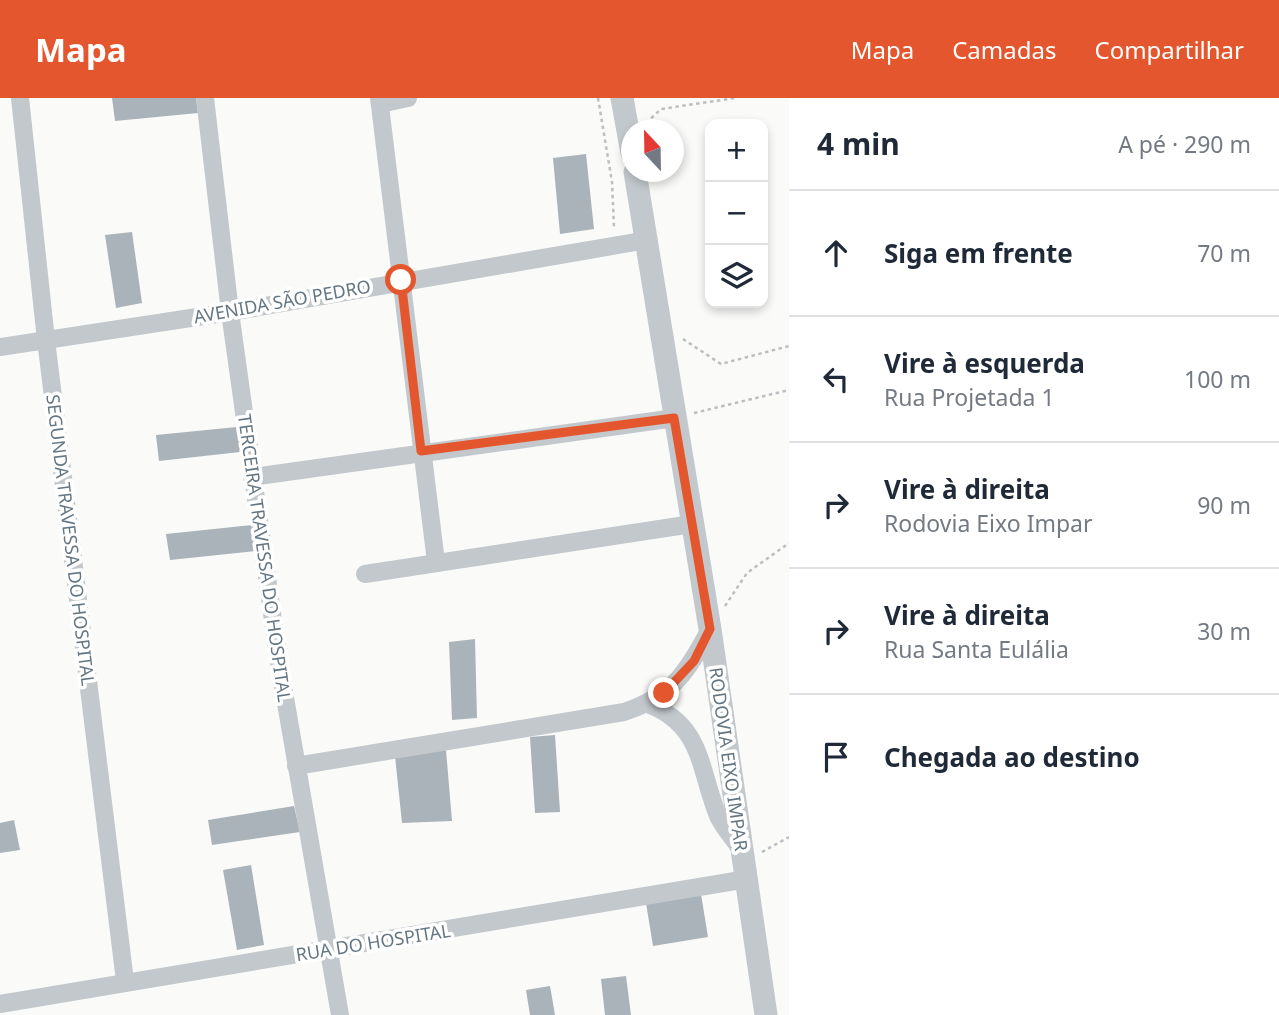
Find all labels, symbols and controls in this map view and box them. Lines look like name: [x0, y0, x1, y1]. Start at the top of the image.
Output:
text: Mapa: [35, 27, 127, 72]
text: Mapa: [851, 33, 914, 66]
text: Camadas: [952, 33, 1056, 66]
text: Compartilhar: [1094, 33, 1244, 66]
north arrow: [621, 119, 684, 182]
map controls: [705, 119, 768, 308]
button: +: [705, 119, 768, 182]
text: 4 min: [817, 123, 900, 164]
text: A pé · 290 m: [1118, 128, 1251, 160]
button: −: [705, 182, 768, 245]
icon: ahead: [817, 234, 855, 272]
text: Siga em frente: [884, 235, 1073, 271]
text: 70 m: [1197, 237, 1251, 269]
button: layers: [705, 245, 768, 308]
route start: [385, 264, 416, 295]
street label: AVENIDA SÃO PEDRO: [192, 274, 372, 328]
text: Vire à esquerda: [884, 345, 1085, 381]
icon: left: [817, 360, 855, 398]
text: 100 m: [1184, 363, 1251, 395]
text: Rua Projetada 1: [884, 381, 1055, 413]
street label: SEGUNDA TRAVESSA DO HOSPITAL: [41, 393, 101, 687]
street label: TERCEIRA TRAVESSA DO HOSPITAL: [233, 412, 297, 704]
text: Vire à direita: [884, 471, 1050, 507]
icon: right: [817, 486, 855, 524]
text: 90 m: [1197, 489, 1251, 521]
text: Rodovia Eixo Impar: [884, 507, 1093, 539]
text: Vire à direita: [884, 597, 1050, 633]
icon: right: [817, 612, 855, 650]
text: 30 m: [1197, 615, 1251, 647]
text: Rua Santa Eulália: [884, 633, 1069, 665]
street label: RODOVIA EIXO IMPAR: [704, 665, 754, 853]
route end: [648, 677, 679, 708]
icon: arrive: [817, 738, 855, 776]
text: Chegada ao destino: [884, 739, 1140, 775]
street label: RUA DO HOSPITAL: [294, 918, 452, 966]

